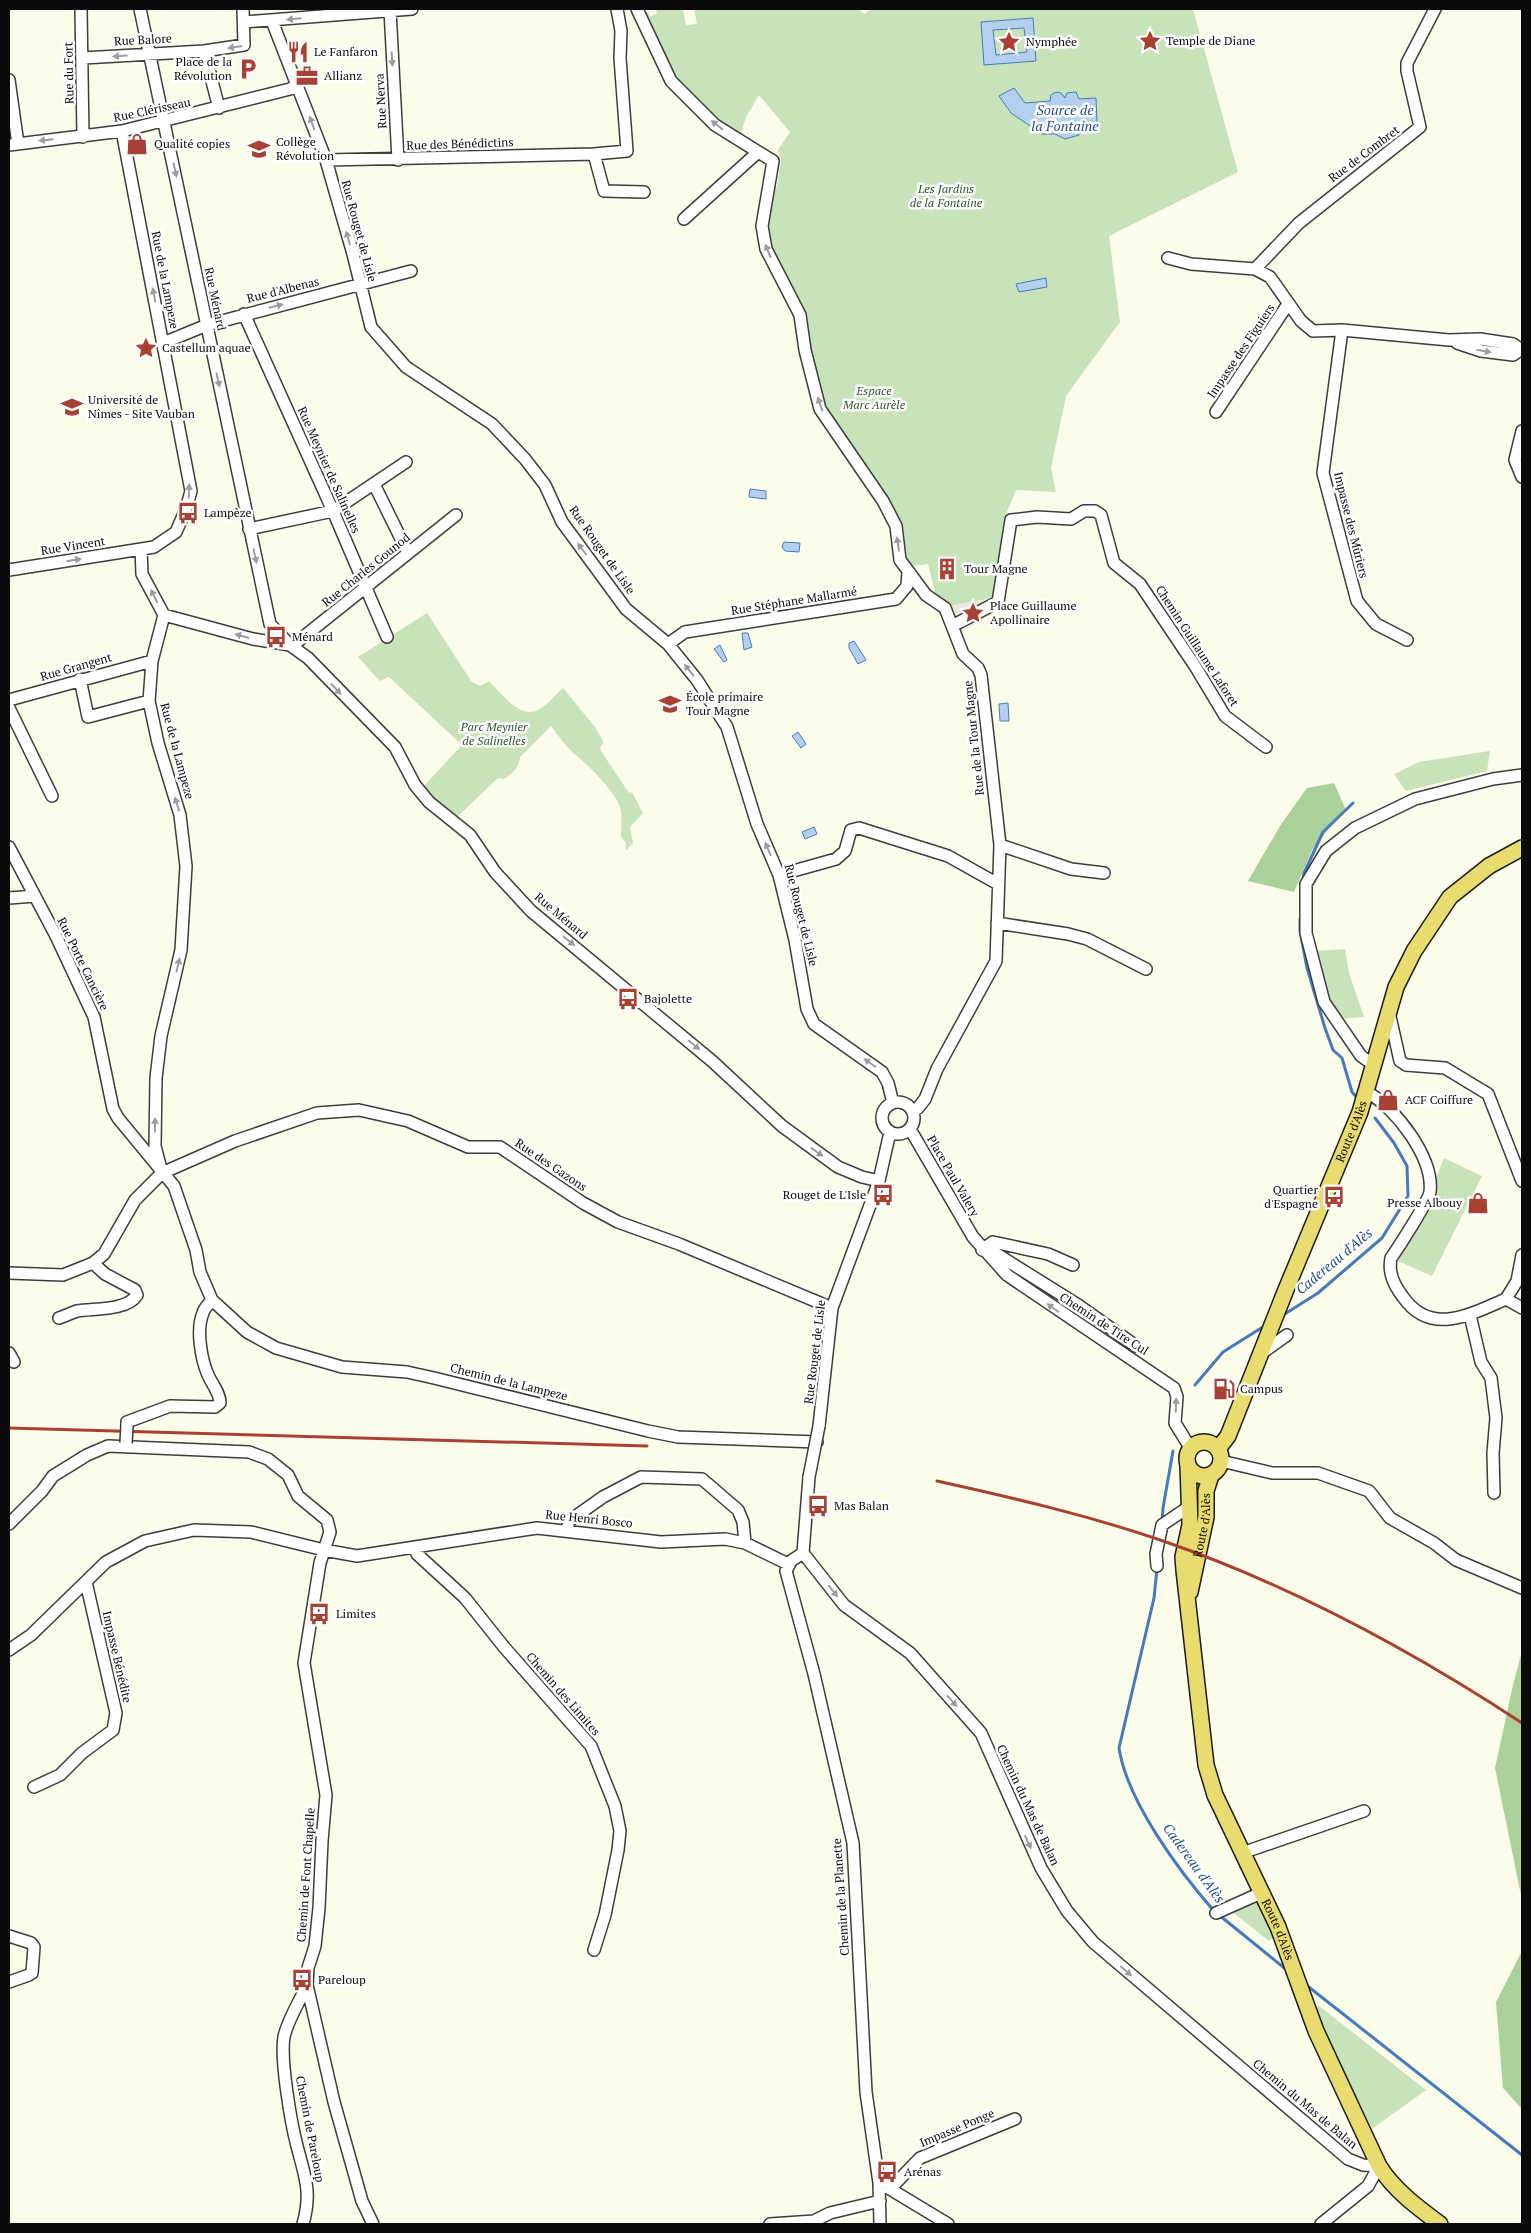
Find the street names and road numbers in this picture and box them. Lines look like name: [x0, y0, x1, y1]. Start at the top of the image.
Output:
street label: Rue Balore: [114, 30, 172, 49]
street label: Rue du Fort: [60, 41, 77, 104]
street label: Rue Nerva: [372, 73, 389, 129]
street label: Rue Clérisseau: [112, 94, 192, 125]
street label: Rue de Combret: [1325, 122, 1403, 185]
street label: Rue des Bénédictins: [406, 134, 514, 153]
street label: Rue Rouget de Lisle: [339, 178, 380, 283]
street label: Rue de la Lampeze: [149, 230, 182, 330]
street label: Rue Ménard: [201, 266, 230, 332]
street label: Rue d'Albenas: [245, 273, 321, 306]
street label: Impasse des Figuiers: [1204, 301, 1278, 401]
street label: Rue Meynier de Salinelles: [295, 404, 364, 535]
street label: Impasse des Mûriers: [1331, 470, 1372, 580]
street label: Rue Rouget de Lisle: [566, 502, 639, 597]
street label: Rue Charles Gounod: [319, 529, 413, 610]
street label: Rue Vincent: [40, 533, 107, 558]
street label: Chemin Guillaume Laforet: [1153, 582, 1242, 710]
street label: Rue Stéphane Mallarmé: [730, 583, 858, 618]
street label: Rue Grangent: [38, 649, 114, 684]
street label: Rue de la Tour Magne: [960, 680, 987, 796]
street label: Rue de la Lampeze: [157, 701, 198, 801]
street label: Rue Rouget de Lisle: [782, 862, 821, 968]
street label: Rue Ménard: [532, 889, 591, 942]
street label: Rue Porte Cancière: [54, 915, 112, 1013]
street label: Route d'Alès: [1332, 1099, 1370, 1164]
street label: Place Paul Valery: [924, 1132, 983, 1220]
street label: Rue des Gazons: [513, 1135, 590, 1194]
street label: Chemin de Tire Cul: [1057, 1289, 1152, 1358]
street label: Rue Rouget de Lisle: [801, 1299, 828, 1405]
street label: Chemin de la Lampeze: [449, 1360, 569, 1403]
street label: Route d'Alès: [1190, 1493, 1213, 1559]
street label: Rue Henri Bosco: [545, 1506, 634, 1531]
street label: Impasse Bénédite: [100, 1609, 135, 1704]
street label: Chemin des Limites: [523, 1649, 604, 1738]
street label: Chemin du Mas de Balan: [994, 1742, 1063, 1868]
street label: Chemin de Font Chapelle: [293, 1807, 318, 1943]
street label: Chemin de la Planette: [829, 1838, 852, 1956]
street label: Route d'Alès: [1259, 1896, 1298, 1962]
street label: Chemin du Mas de Balan: [1250, 2056, 1361, 2152]
street label: Chemin de Pareloup: [293, 2074, 328, 2184]
street label: Impasse Ponge: [917, 2105, 996, 2150]

